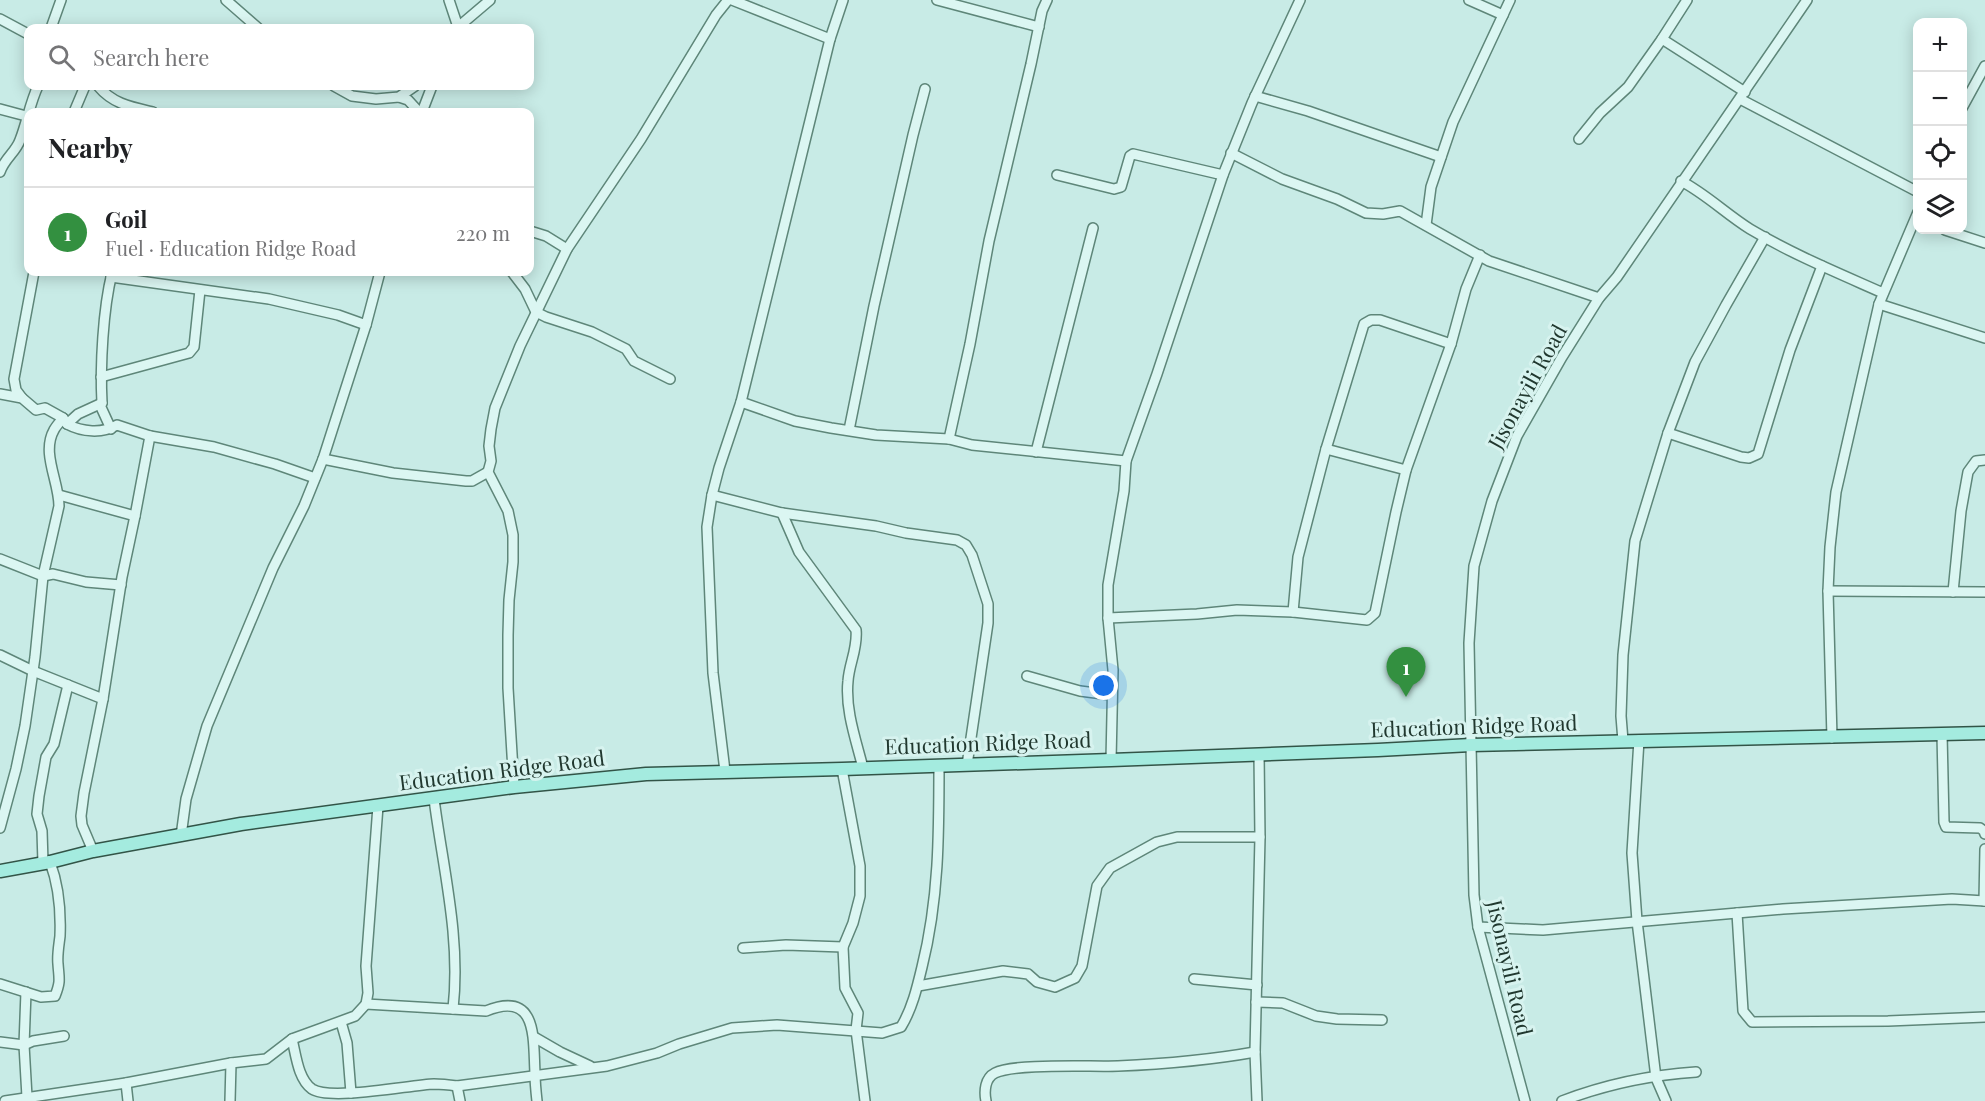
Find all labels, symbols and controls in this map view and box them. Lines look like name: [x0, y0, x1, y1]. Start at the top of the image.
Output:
map controls: [1913, 18, 1967, 234]
button: +: [1913, 18, 1967, 72]
search box: [24, 24, 534, 90]
icon: search: [45, 41, 78, 74]
text: Search here: [93, 42, 209, 72]
button: −: [1913, 72, 1967, 126]
button: locate: [1913, 126, 1967, 180]
text: Nearby: [48, 130, 133, 165]
button: layers: [1913, 180, 1967, 234]
text: Goil: [105, 204, 147, 234]
text: 1: [64, 219, 71, 246]
text: 220 m: [456, 219, 510, 246]
text: Fuel · Education Ridge Road: [105, 234, 356, 261]
street label: Jisonayili Road: [1480, 319, 1572, 454]
pin: 1: [1386, 648, 1426, 697]
your location: [1089, 671, 1118, 700]
street label: Education Ridge Road: [1370, 707, 1578, 743]
street label: Education Ridge Road: [884, 724, 1092, 760]
street label: Education Ridge Road: [397, 742, 606, 796]
street label: Jisonayili Road: [1481, 896, 1540, 1038]

